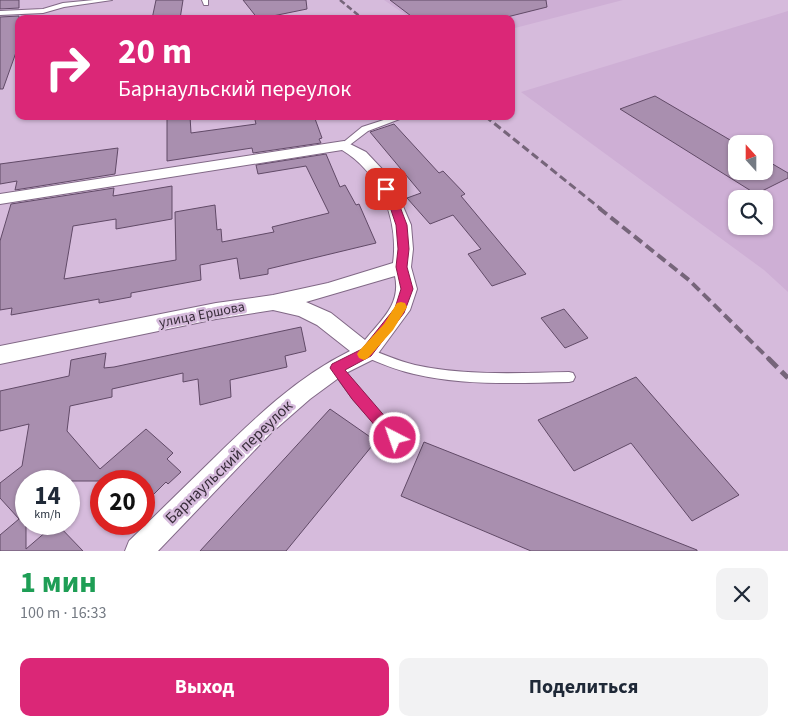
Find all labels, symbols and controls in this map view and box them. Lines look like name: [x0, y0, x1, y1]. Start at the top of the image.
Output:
text: 20 m: [118, 27, 192, 77]
icon: right: [35, 35, 100, 100]
text: Барнаульский переулок: [118, 73, 351, 105]
north arrow: [728, 135, 772, 180]
map controls: [728, 135, 773, 235]
pin: [365, 168, 407, 210]
icon: arrive: [372, 175, 400, 203]
button: search: [728, 190, 773, 235]
street label: улица Ершова: [157, 297, 247, 333]
street label: Барнаульский переулок: [160, 395, 298, 529]
position arrow: [368, 411, 420, 463]
speed limit sign: 20: [90, 470, 155, 535]
text: 14: [34, 478, 61, 514]
text: km/h: [34, 506, 61, 523]
text: 1 мин: [20, 561, 97, 604]
button: close: [716, 568, 768, 620]
text: 100 m · 16:33: [20, 602, 107, 624]
button: Выход: [20, 658, 389, 716]
button: Поделиться: [399, 658, 768, 716]

